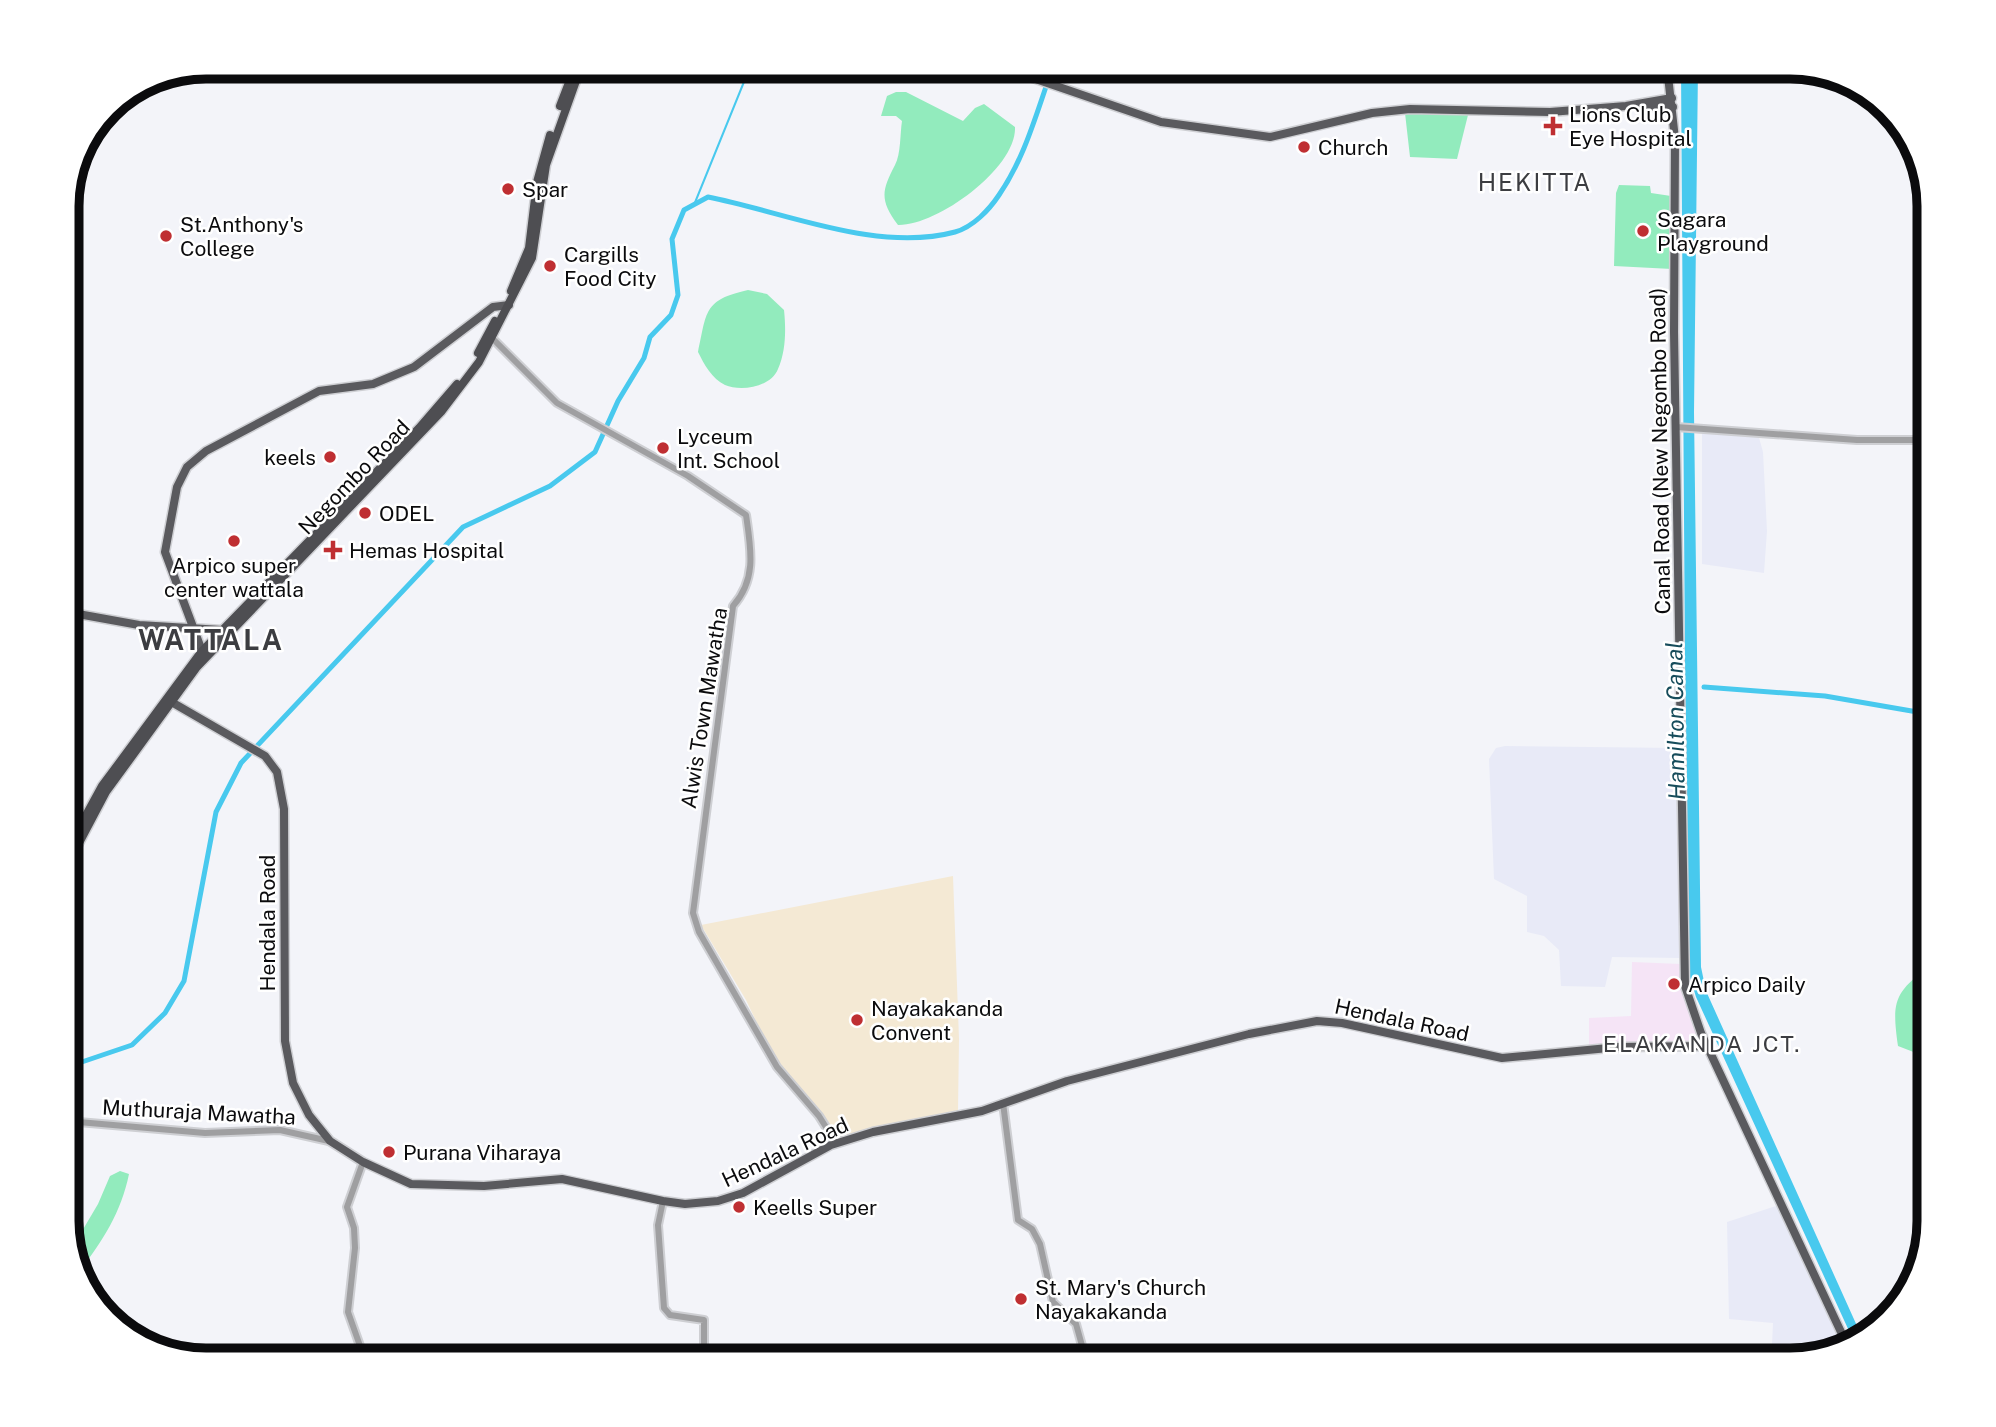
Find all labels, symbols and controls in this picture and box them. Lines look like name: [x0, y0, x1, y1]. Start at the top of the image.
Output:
place label: Lions Club Eye Hospital: [1569, 102, 1692, 151]
marker: Lions Club Eye Hospital: [1543, 116, 1563, 136]
place label: Church: [1318, 135, 1388, 160]
marker: Church: [1296, 139, 1312, 155]
district label: HEKITTA: [1478, 168, 1592, 196]
place label: Spar: [522, 177, 568, 202]
marker: Spar: [500, 181, 516, 197]
place label: Sagara Playground: [1657, 207, 1769, 256]
place label: St.Anthony's College: [180, 212, 303, 261]
marker: Sagara Playground: [1635, 223, 1651, 239]
marker: St.Anthony's College: [158, 228, 174, 244]
place label: Cargills Food City: [564, 242, 657, 291]
marker: Cargills Food City: [542, 258, 558, 274]
street label: Canal Road (New Negombo Road): [1645, 287, 1675, 615]
street label: Negombo Road: [293, 415, 415, 539]
place label: Lyceum Int. School: [677, 424, 780, 473]
marker: Lyceum Int. School: [655, 440, 671, 456]
place label: keels: [264, 445, 316, 470]
marker: keels: [322, 449, 338, 465]
place label: ODEL: [379, 501, 434, 526]
marker: ODEL: [357, 505, 373, 521]
marker: Arpico super center wattala: [226, 533, 242, 549]
place label: Hemas Hospital: [349, 538, 504, 563]
marker: Hemas Hospital: [323, 540, 343, 560]
place label: Arpico super center wattala: [164, 553, 304, 602]
street label: Alwis Town Mawatha: [676, 606, 732, 810]
district label: WATTALA: [138, 623, 284, 656]
water label: Hamilton Canal: [1660, 642, 1690, 800]
street label: Hendala Road: [255, 855, 280, 991]
place label: Arpico Daily: [1688, 972, 1806, 997]
marker: Arpico Daily: [1666, 976, 1682, 992]
street label: Hendala Road: [1332, 994, 1472, 1046]
place label: Nayakakanda Convent: [871, 996, 1003, 1045]
marker: Nayakakanda Convent: [849, 1012, 865, 1028]
district label: ELAKANDA JCT.: [1603, 1030, 1801, 1057]
street label: Muthuraja Mawatha: [101, 1094, 297, 1130]
street label: Hendala Road: [718, 1112, 852, 1192]
place label: Purana Viharaya: [403, 1140, 561, 1165]
marker: Purana Viharaya: [381, 1144, 397, 1160]
place label: Keells Super: [753, 1195, 877, 1220]
marker: Keells Super: [731, 1199, 747, 1215]
place label: St. Mary's Church Nayakakanda: [1035, 1275, 1206, 1324]
marker: St. Mary's Church Nayakakanda: [1013, 1291, 1029, 1307]

